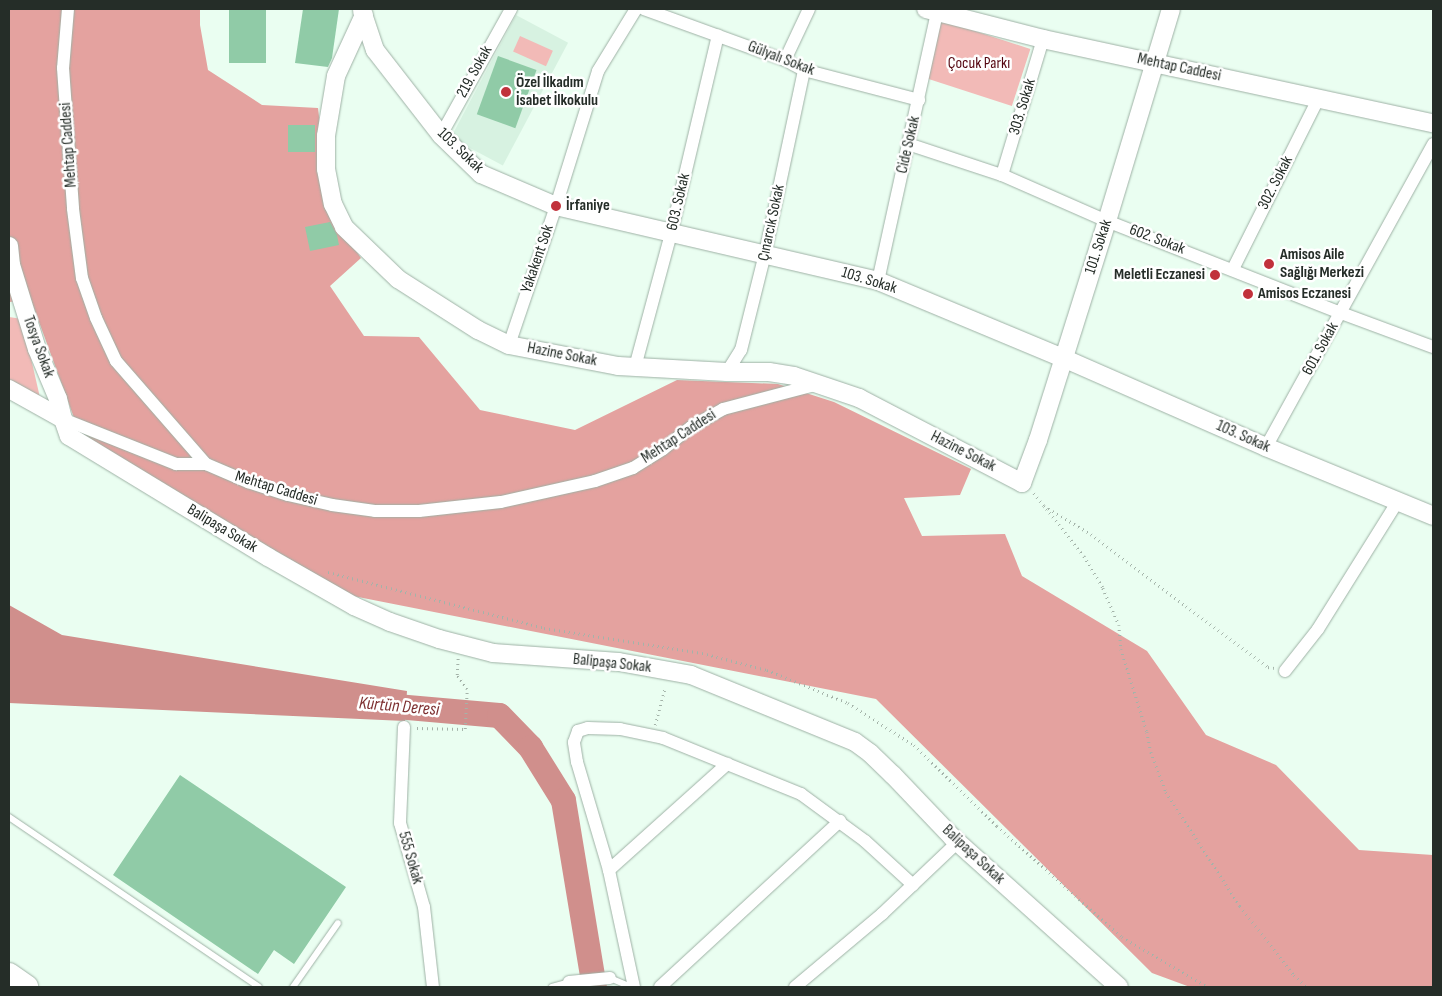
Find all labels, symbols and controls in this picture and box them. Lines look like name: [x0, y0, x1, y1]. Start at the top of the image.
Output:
street label: Gülyalı Sokak: [745, 37, 817, 81]
street label: 219. Sokak: [453, 43, 497, 101]
street label: Mehtap Caddesi: [1135, 50, 1223, 86]
park label: Çocuk Parkı: [948, 54, 1010, 74]
place label: Özel İlkadım İsabet İlkokulu: [516, 73, 598, 111]
street label: 303. Sokak: [1005, 76, 1041, 138]
marker: Özel İlkadım İsabet İlkokulu: [500, 86, 512, 98]
street label: Mehtap Caddesi: [56, 102, 82, 188]
street label: Cide Sokak: [893, 114, 925, 176]
street label: 103. Sokak: [433, 124, 487, 178]
street label: 302. Sokak: [1254, 153, 1298, 213]
street label: 603. Sokak: [663, 171, 695, 233]
street label: Çınarcık Sokak: [755, 183, 789, 263]
place label: İrfaniye: [566, 196, 610, 216]
marker: İrfaniye: [550, 200, 562, 212]
street label: 101. Sokak: [1081, 217, 1117, 277]
street label: 602. Sokak: [1126, 221, 1188, 259]
street label: Yakakent Sok: [517, 222, 559, 296]
place label: Amisos Aile Sağlığı Merkezi: [1280, 245, 1364, 283]
marker: Amisos Aile Sağlığı Merkezi: [1262, 257, 1276, 271]
street label: 103. Sokak: [839, 264, 899, 298]
place label: Meletli Eczanesi: [1114, 265, 1205, 285]
marker: Meletli Eczanesi: [1209, 269, 1221, 281]
place label: Amisos Eczanesi: [1258, 284, 1351, 304]
marker: Amisos Eczanesi: [1242, 288, 1254, 300]
street label: Tosya Sokak: [18, 314, 58, 380]
street label: 601. Sokak: [1299, 319, 1343, 379]
street label: Hazine Sokak: [525, 339, 599, 371]
street label: Mehtap Caddesi: [638, 406, 720, 468]
street label: 103. Sokak: [1213, 417, 1273, 457]
street label: Hazine Sokak: [927, 427, 999, 477]
street label: Mehtap Caddesi: [232, 467, 320, 511]
street label: Balipaşa Sokak: [183, 501, 261, 557]
street label: Balipaşa Sokak: [572, 650, 652, 678]
water label: Kürtün Deresi: [358, 693, 440, 721]
street label: Balipaşa Sokak: [938, 821, 1008, 889]
street label: 555 Sokak: [393, 830, 427, 886]

